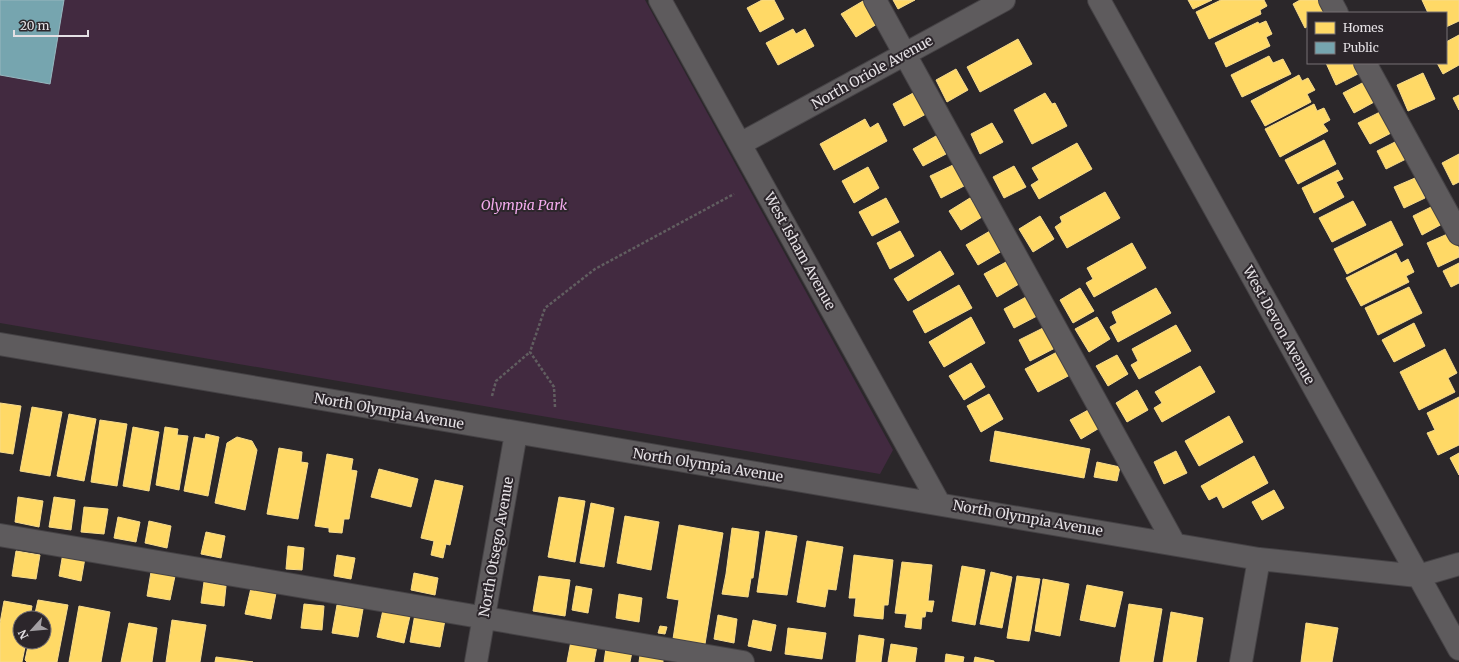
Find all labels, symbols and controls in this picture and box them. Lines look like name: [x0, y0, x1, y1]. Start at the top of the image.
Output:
scale bar: [14, 12, 88, 38]
legend: [1307, 12, 1447, 64]
text: 20 m: [20, 18, 49, 33]
text: Homes: [1343, 20, 1384, 35]
street label: North Oriole Avenue: [808, 31, 936, 113]
text: Public: [1343, 40, 1379, 55]
street label: West Isham Avenue: [760, 188, 840, 313]
park label: Olympia Park: [481, 196, 568, 214]
street label: West Devon Avenue: [1239, 262, 1319, 387]
street label: North Olympia Avenue: [313, 389, 465, 433]
street label: North Olympia Avenue: [632, 444, 784, 486]
street label: North Otsego Avenue: [475, 475, 517, 619]
street label: North Olympia Avenue: [952, 496, 1104, 540]
north arrow: [12, 610, 52, 650]
text: N: [15, 627, 31, 642]

